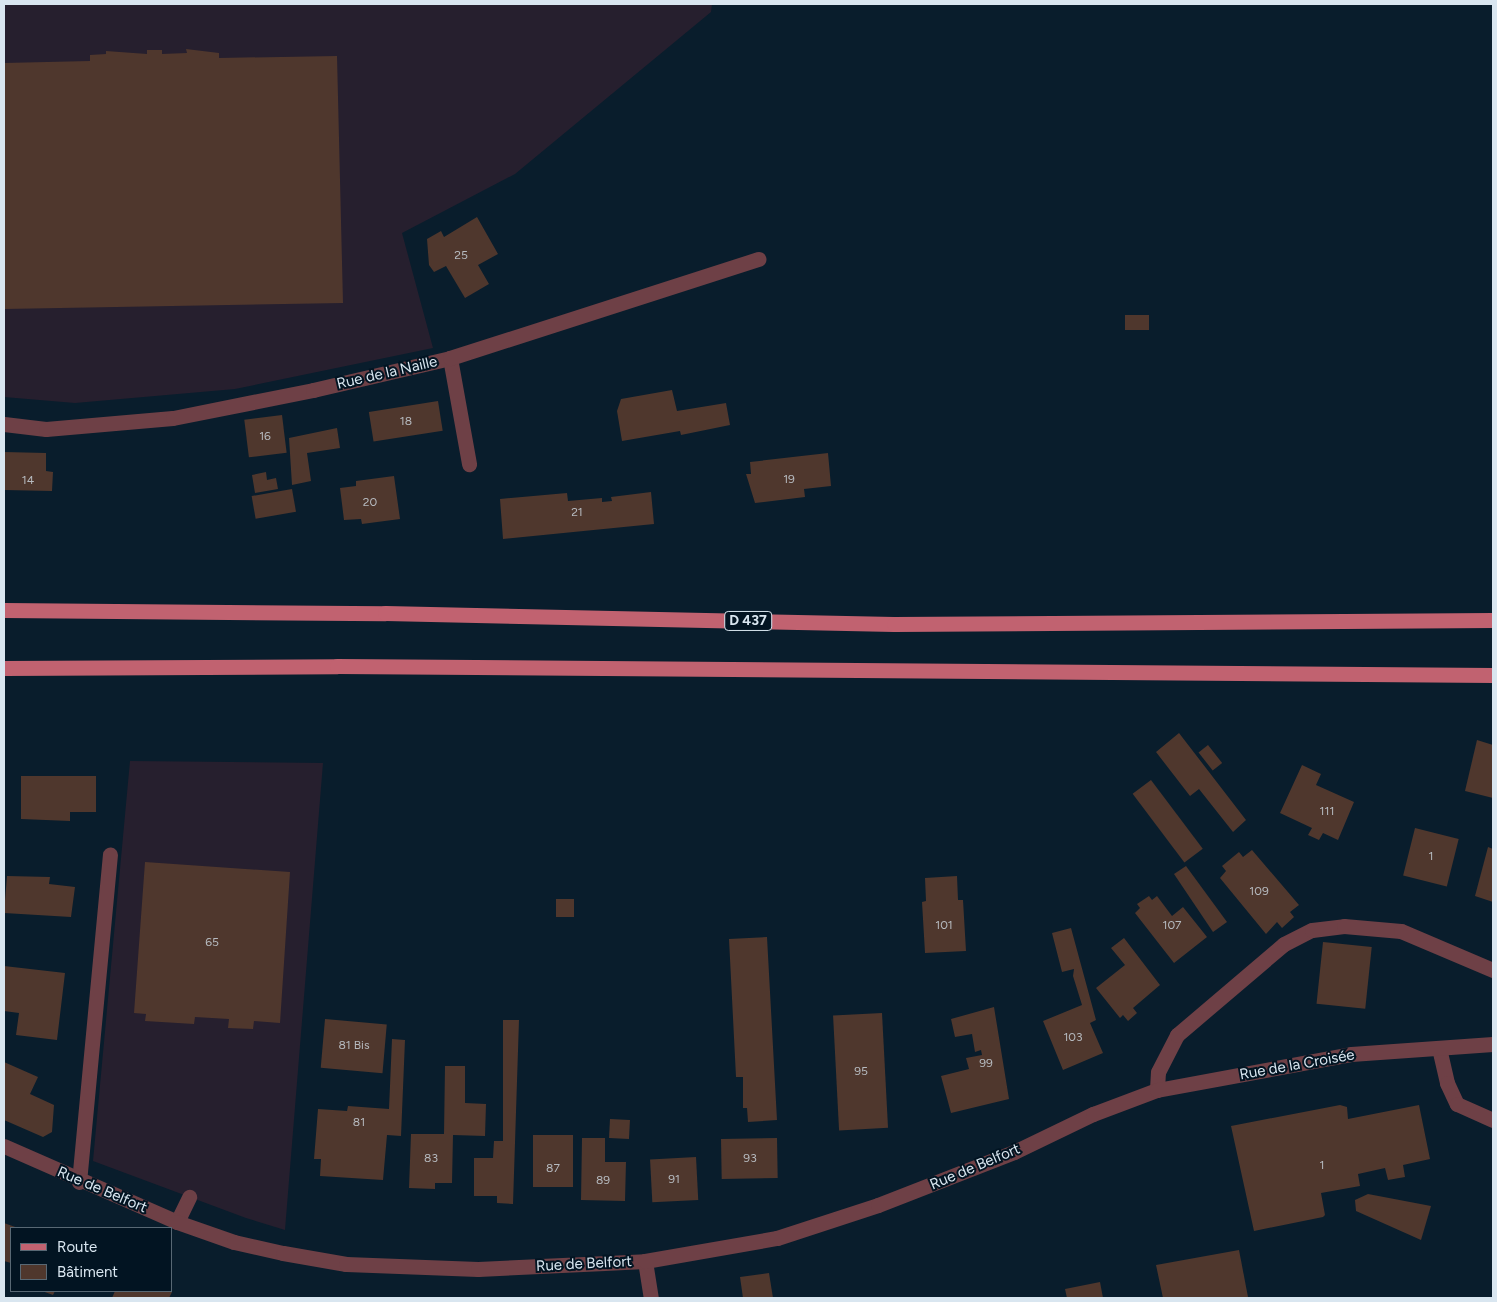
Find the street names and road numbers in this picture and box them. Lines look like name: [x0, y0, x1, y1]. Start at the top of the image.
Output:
street label: Rue de la Naille: [335, 353, 439, 393]
road number: D 437: [723, 610, 773, 632]
street label: Rue de la Croisée: [1238, 1046, 1356, 1084]
street label: Rue de Belfort: [927, 1140, 1023, 1194]
street label: Rue de Belfort: [54, 1163, 150, 1217]
street label: Rue de Belfort: [536, 1253, 632, 1275]

